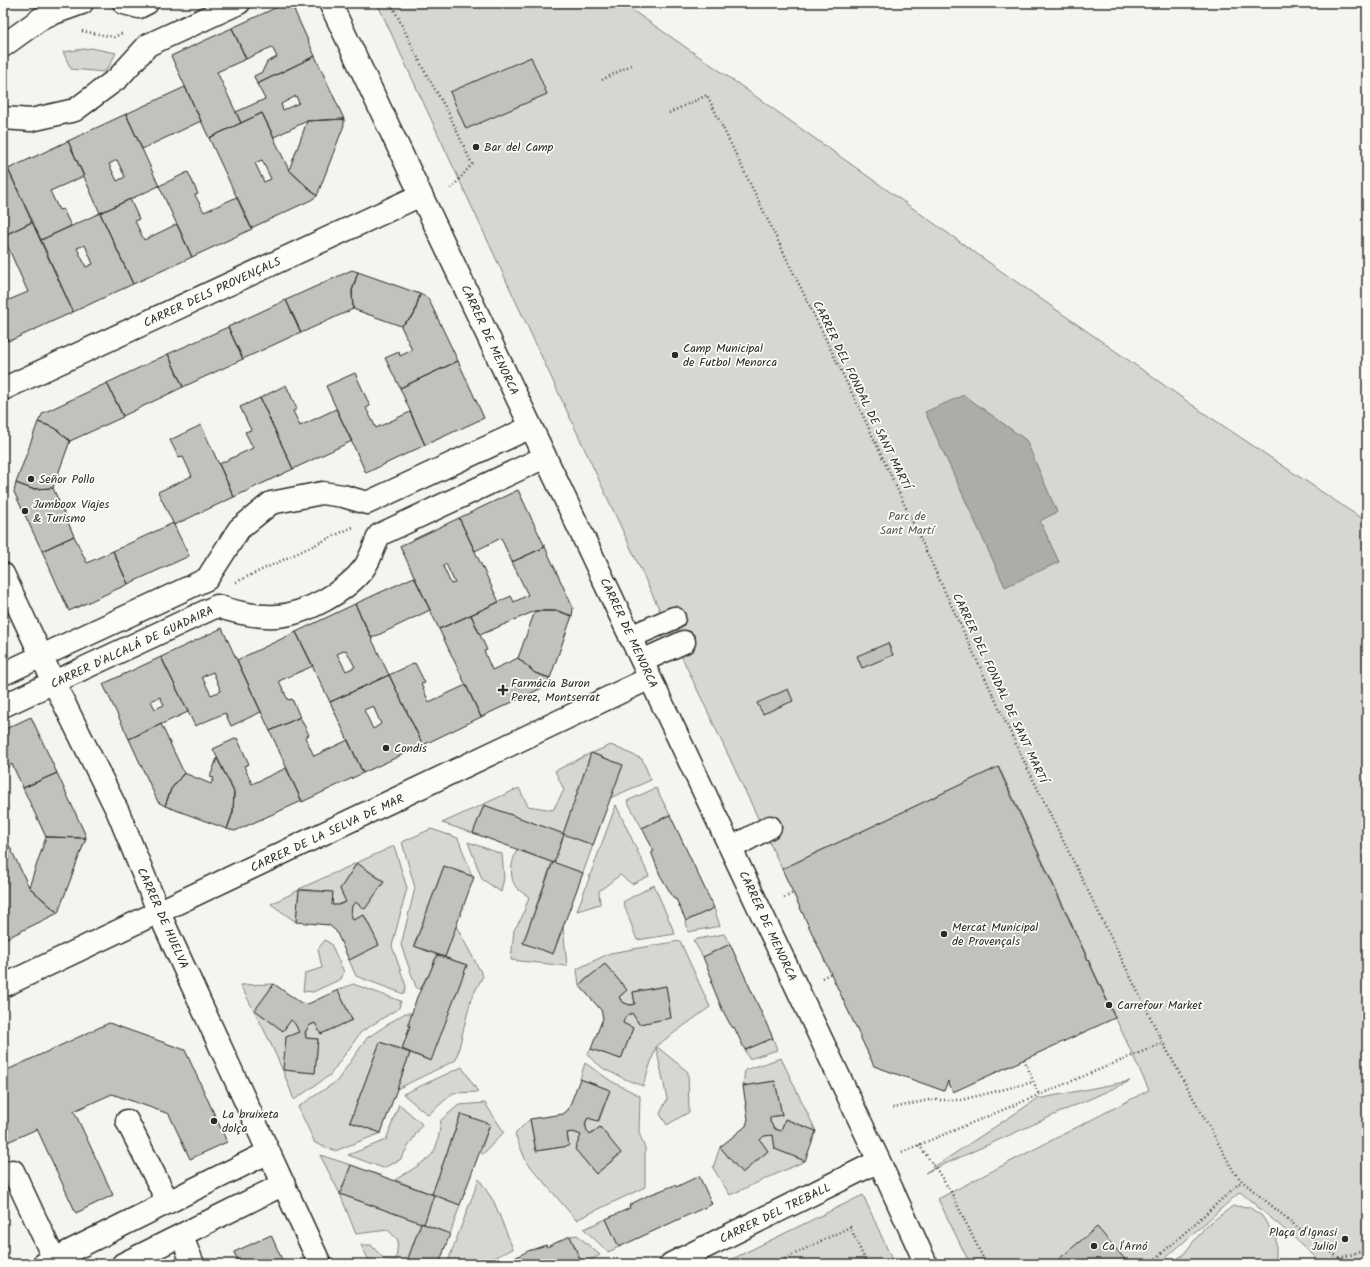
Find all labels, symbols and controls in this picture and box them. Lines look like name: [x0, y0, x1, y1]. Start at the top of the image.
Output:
place label: Bar del Camp: [484, 138, 554, 157]
marker: Bar del Camp: [471, 142, 481, 152]
street label: CARRER DELS PROVENÇALS: [140, 252, 285, 333]
street label: CARRER DE MENORCA: [456, 282, 524, 399]
street label: CARRER DEL FONDAL DE SANT MARTÍ: [807, 298, 917, 495]
place label: Camp Municipal de Futbol Menorca: [683, 339, 777, 372]
marker: Camp Municipal de Futbol Menorca: [670, 350, 680, 360]
place label: Señor Pollo: [39, 470, 95, 489]
marker: Señor Pollo: [26, 474, 36, 484]
place label: Jumboox Viajes & Turismo: [33, 495, 109, 528]
marker: Jumboox Viajes & Turismo: [20, 506, 30, 516]
park label: Parc de Sant Martí: [880, 507, 936, 540]
street label: CARRER DE MENORCA: [595, 575, 663, 692]
street label: CARRER DEL FONDAL DE SANT MARTÍ: [947, 590, 1053, 789]
street label: CARRER D'ALCALÁ DE GUADAIRA: [47, 601, 217, 694]
place label: Farmàcia Buron Perez, Montserrat: [511, 674, 600, 707]
marker: Farmàcia Buron Perez, Montserrat: [498, 685, 508, 695]
place label: Condis: [394, 739, 427, 758]
marker: Condis: [381, 743, 391, 753]
street label: CARRER DE LA SELVA DE MAR: [247, 789, 407, 877]
street label: CARRER DE HUELVA: [132, 864, 193, 972]
street label: CARRER DE MENORCA: [734, 868, 802, 985]
place label: Mercat Municipal de Provençals: [952, 918, 1038, 951]
marker: Mercat Municipal de Provençals: [939, 929, 949, 939]
place label: Carrefour Market: [1117, 996, 1203, 1015]
marker: Carrefour Market: [1104, 1000, 1114, 1010]
place label: La bruixeta dolça: [222, 1105, 279, 1138]
marker: La bruixeta dolça: [209, 1116, 219, 1126]
street label: CARRER DEL TREBALL: [716, 1178, 834, 1249]
place label: Plaça d'Ignasi Juliol: [1269, 1223, 1338, 1256]
marker: Plaça d'Ignasi Juliol: [1340, 1234, 1350, 1244]
place label: Ca l'Arnó: [1102, 1237, 1148, 1256]
marker: Ca l'Arnó: [1089, 1241, 1099, 1251]

